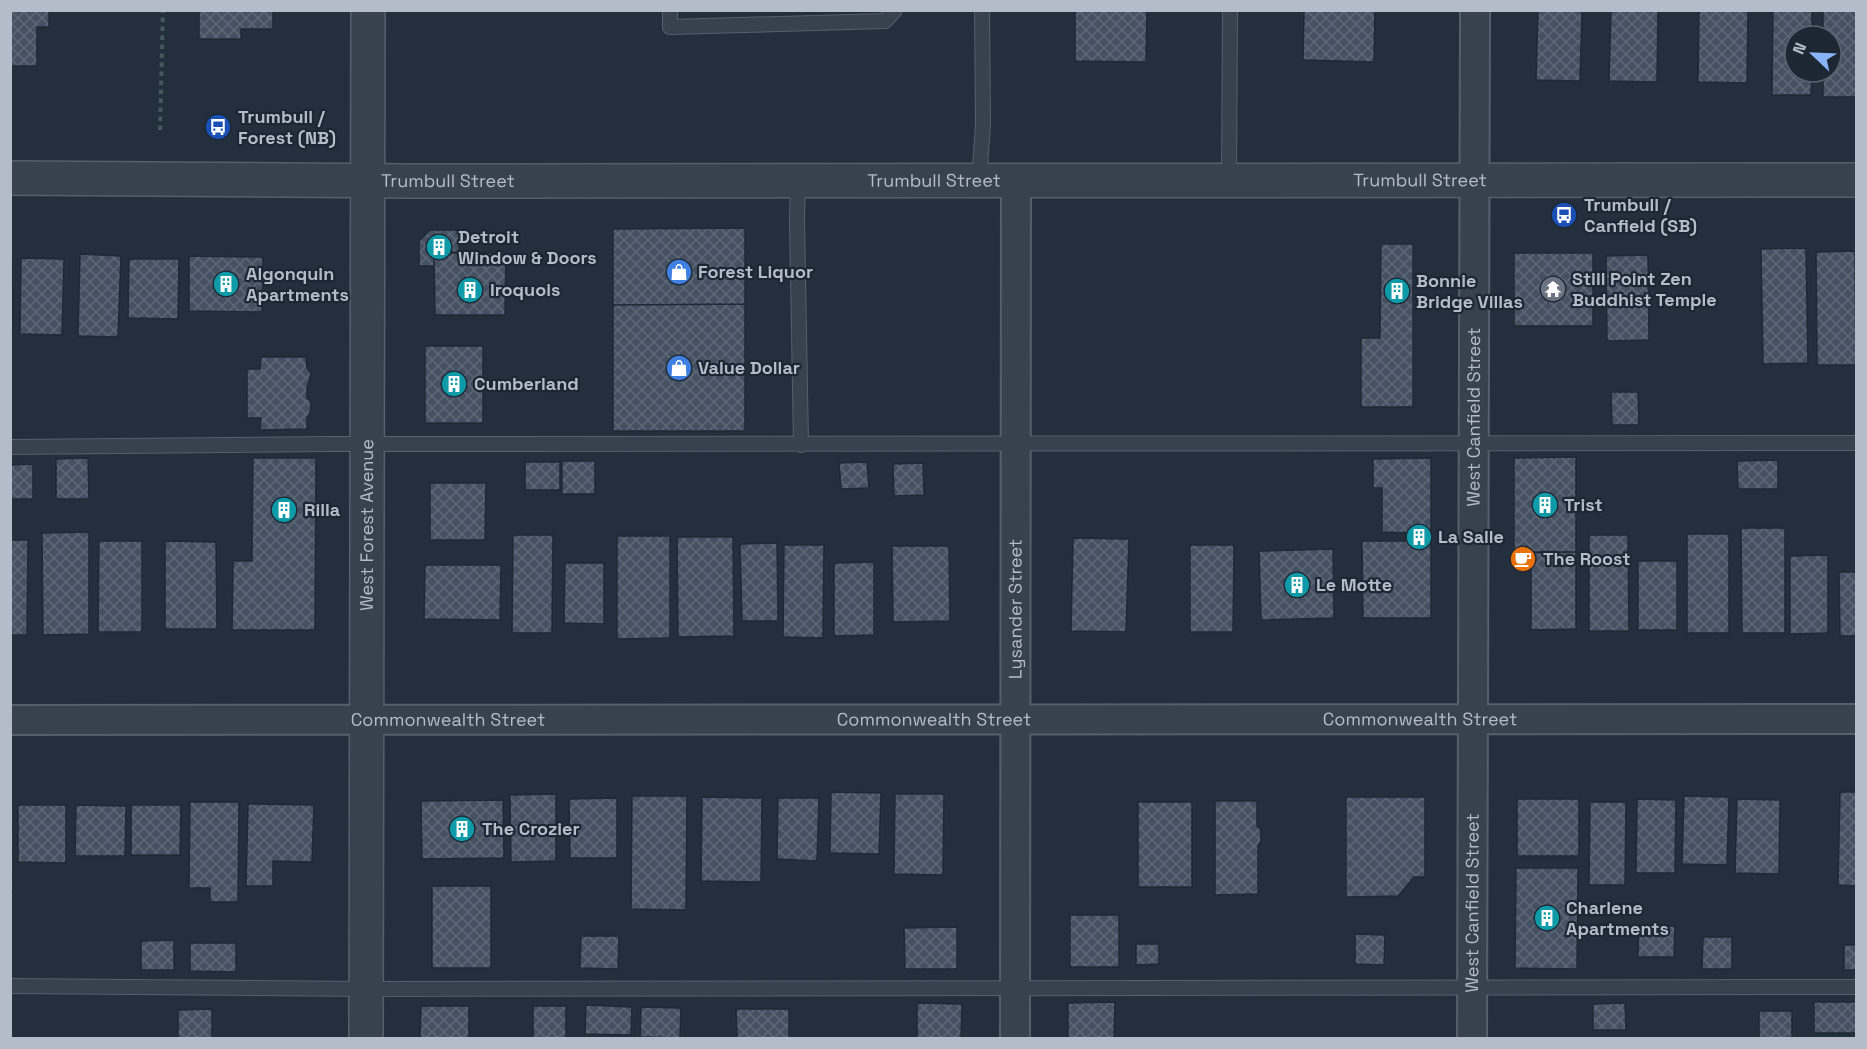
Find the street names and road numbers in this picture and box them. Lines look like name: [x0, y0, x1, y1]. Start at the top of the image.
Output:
street label: Trumbull Street: [1353, 168, 1487, 191]
street label: Trumbull Street: [381, 169, 515, 192]
street label: Trumbull Street: [867, 169, 1001, 192]
street label: West Canfield Street: [1462, 327, 1485, 507]
street label: West Forest Avenue: [355, 439, 378, 611]
street label: Lysander Street: [1003, 539, 1027, 679]
street label: Commonwealth Street: [837, 707, 1031, 731]
street label: Commonwealth Street: [1323, 707, 1517, 730]
street label: Commonwealth Street: [351, 708, 545, 731]
street label: West Canfield Street: [1460, 813, 1484, 993]

